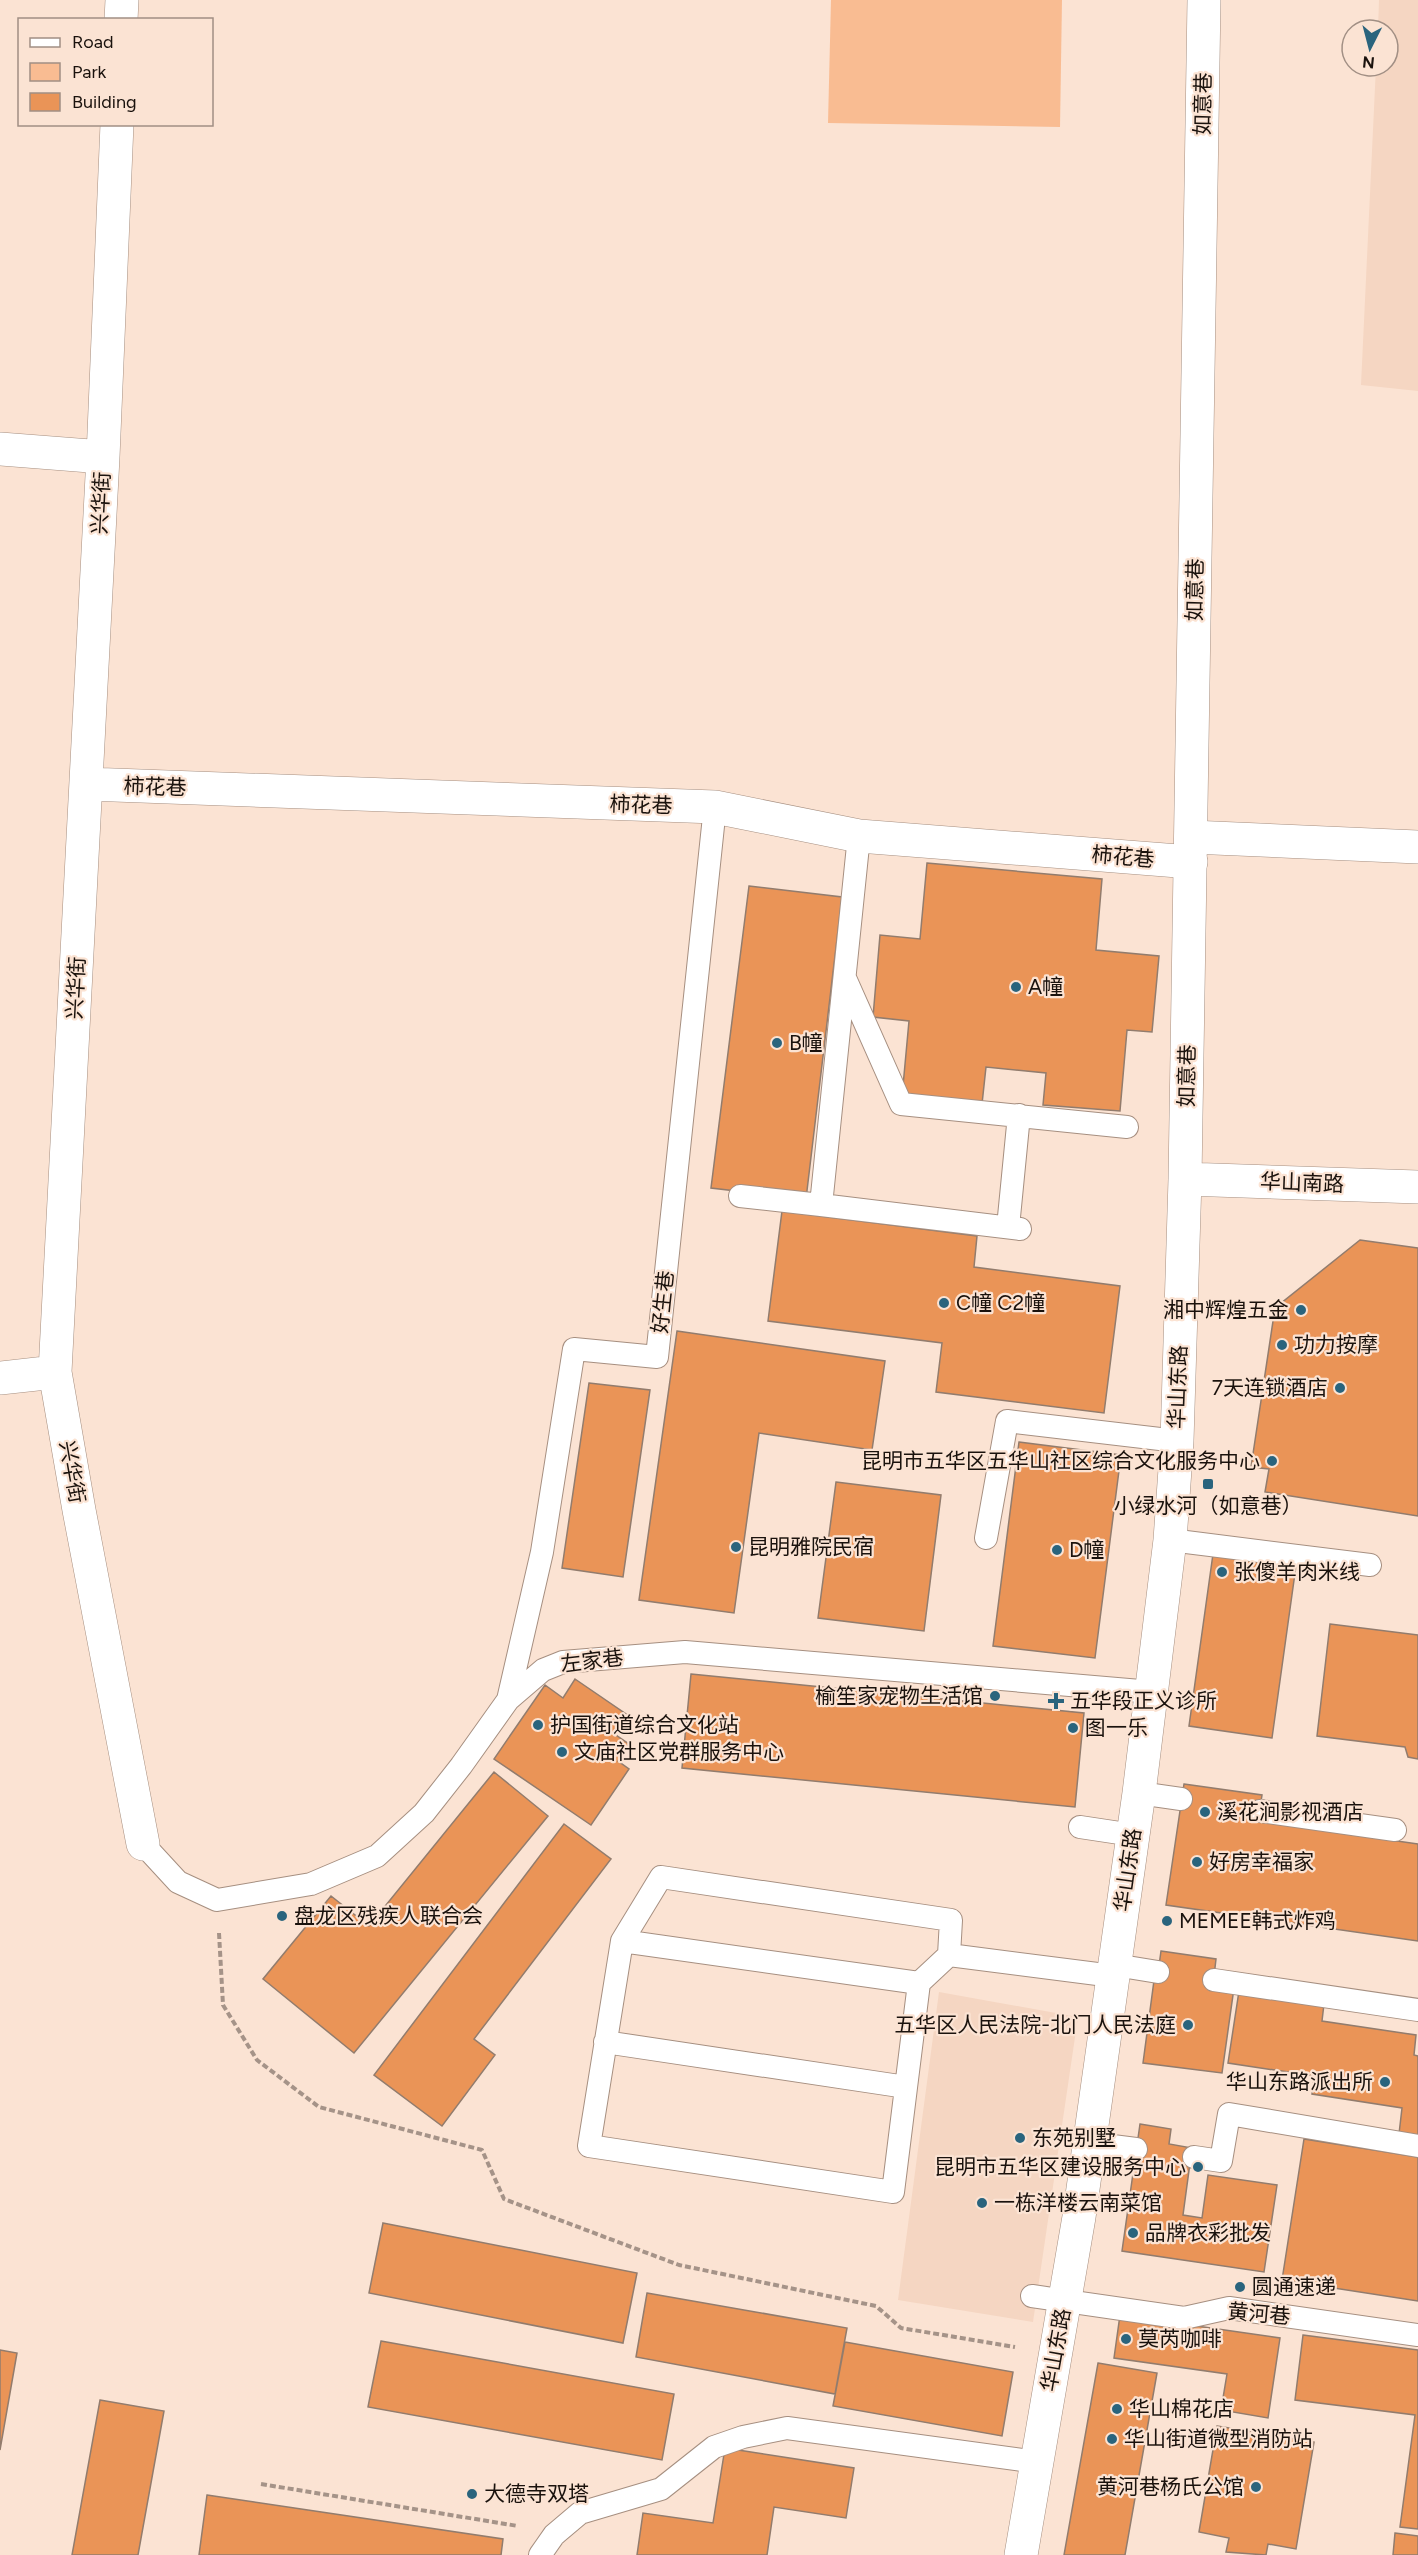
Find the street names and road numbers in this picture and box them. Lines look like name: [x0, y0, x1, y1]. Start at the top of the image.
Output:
street label: 如意巷: [1189, 72, 1216, 136]
street label: 兴华街: [86, 471, 115, 535]
street label: 如意巷: [1181, 558, 1208, 622]
street label: 柿花巷: [123, 773, 187, 800]
street label: 柿花巷: [609, 791, 673, 818]
street label: 柿花巷: [1091, 841, 1156, 872]
street label: 兴华街: [61, 956, 90, 1020]
street label: 如意巷: [1173, 1044, 1200, 1108]
street label: 华山南路: [1260, 1169, 1344, 1196]
street label: 好生巷: [647, 1269, 678, 1335]
street label: 华山东路: [1164, 1345, 1191, 1429]
street label: 兴华街: [55, 1439, 90, 1505]
street label: 左家巷: [559, 1644, 625, 1677]
street label: 华山东路: [1109, 1827, 1146, 1913]
street label: 黄河巷: [1227, 2298, 1292, 2329]
street label: 华山东路: [1036, 2306, 1075, 2393]

